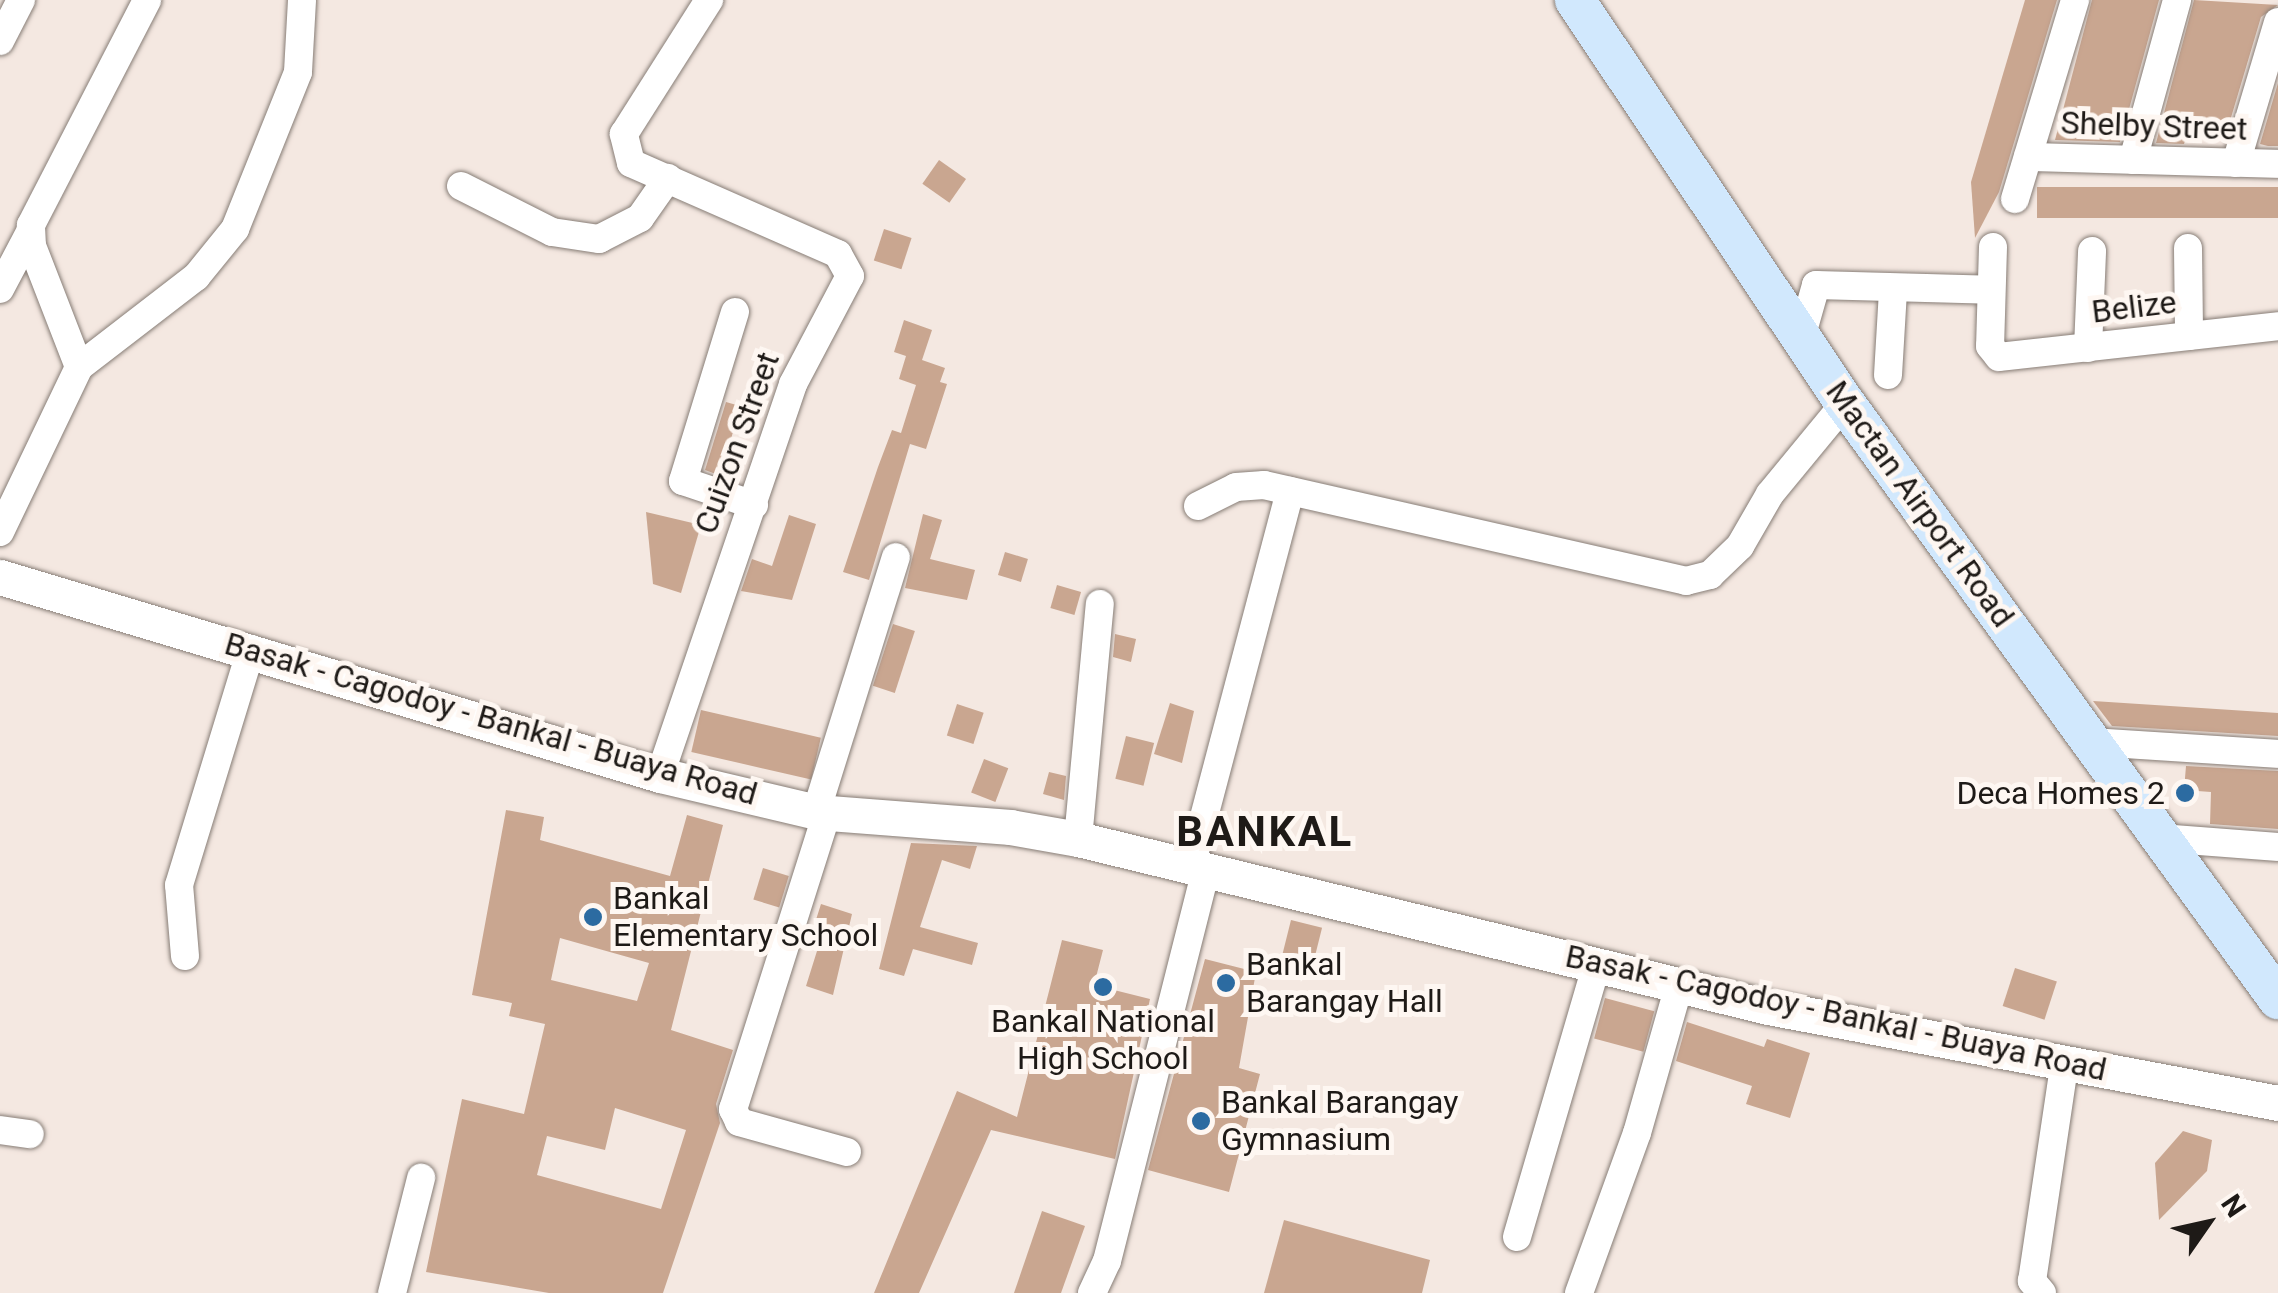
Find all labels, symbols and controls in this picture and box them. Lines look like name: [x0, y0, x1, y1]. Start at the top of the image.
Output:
street label: Shelby Street: [2060, 104, 2248, 148]
street label: Belize: [2089, 283, 2179, 331]
street label: Cuizon Street: [686, 347, 788, 539]
street label: Mactan Airport Road: [1818, 373, 2022, 635]
street label: Basak - Cagodoy - Bankal - Buaya Road: [220, 624, 762, 814]
place label: Deca Homes 2: [1956, 774, 2165, 812]
marker: Deca Homes 2: [2174, 782, 2196, 804]
district label: BANKAL: [1176, 807, 1354, 857]
place label: Bankal Elementary School: [613, 880, 878, 955]
marker: Bankal Elementary School: [582, 906, 604, 928]
street label: Basak - Cagodoy - Bankal - Buaya Road: [1562, 937, 2110, 1089]
place label: Bankal Barangay Hall: [1246, 946, 1443, 1021]
marker: Bankal Barangay Hall: [1215, 972, 1237, 994]
marker: Bankal National High School: [1092, 976, 1114, 998]
place label: Bankal National High School: [991, 1003, 1215, 1078]
place label: Bankal Barangay Gymnasium: [1221, 1084, 1458, 1159]
marker: Bankal Barangay Gymnasium: [1190, 1110, 1212, 1132]
north arrow: [2158, 1173, 2258, 1273]
text: N: [2214, 1189, 2252, 1223]

